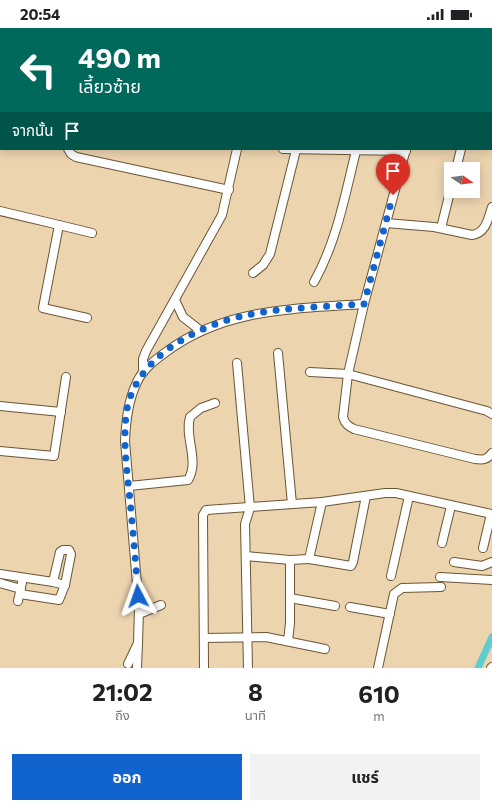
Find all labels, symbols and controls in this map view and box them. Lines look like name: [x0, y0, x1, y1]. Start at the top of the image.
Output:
text: 20:54: [20, 5, 60, 23]
text: 490 m: [78, 40, 161, 74]
icon: left: [12, 44, 64, 96]
text: เลี้ยวซ้าย: [78, 75, 141, 97]
icon: arrive: [61, 120, 83, 142]
text: จากนั้น: [12, 121, 53, 139]
pin: [376, 154, 410, 195]
icon: arrive: [382, 160, 404, 182]
north arrow: [444, 162, 480, 198]
map controls: [444, 162, 480, 198]
position arrow: [117, 575, 159, 617]
text: 21:02: [92, 677, 153, 706]
text: 8: [248, 677, 263, 706]
text: 610: [358, 679, 400, 708]
text: ถึง: [115, 707, 130, 723]
text: นาที: [245, 707, 266, 723]
text: m: [373, 708, 385, 724]
button: ออก: [12, 754, 242, 800]
button: แชร์: [250, 754, 480, 800]

